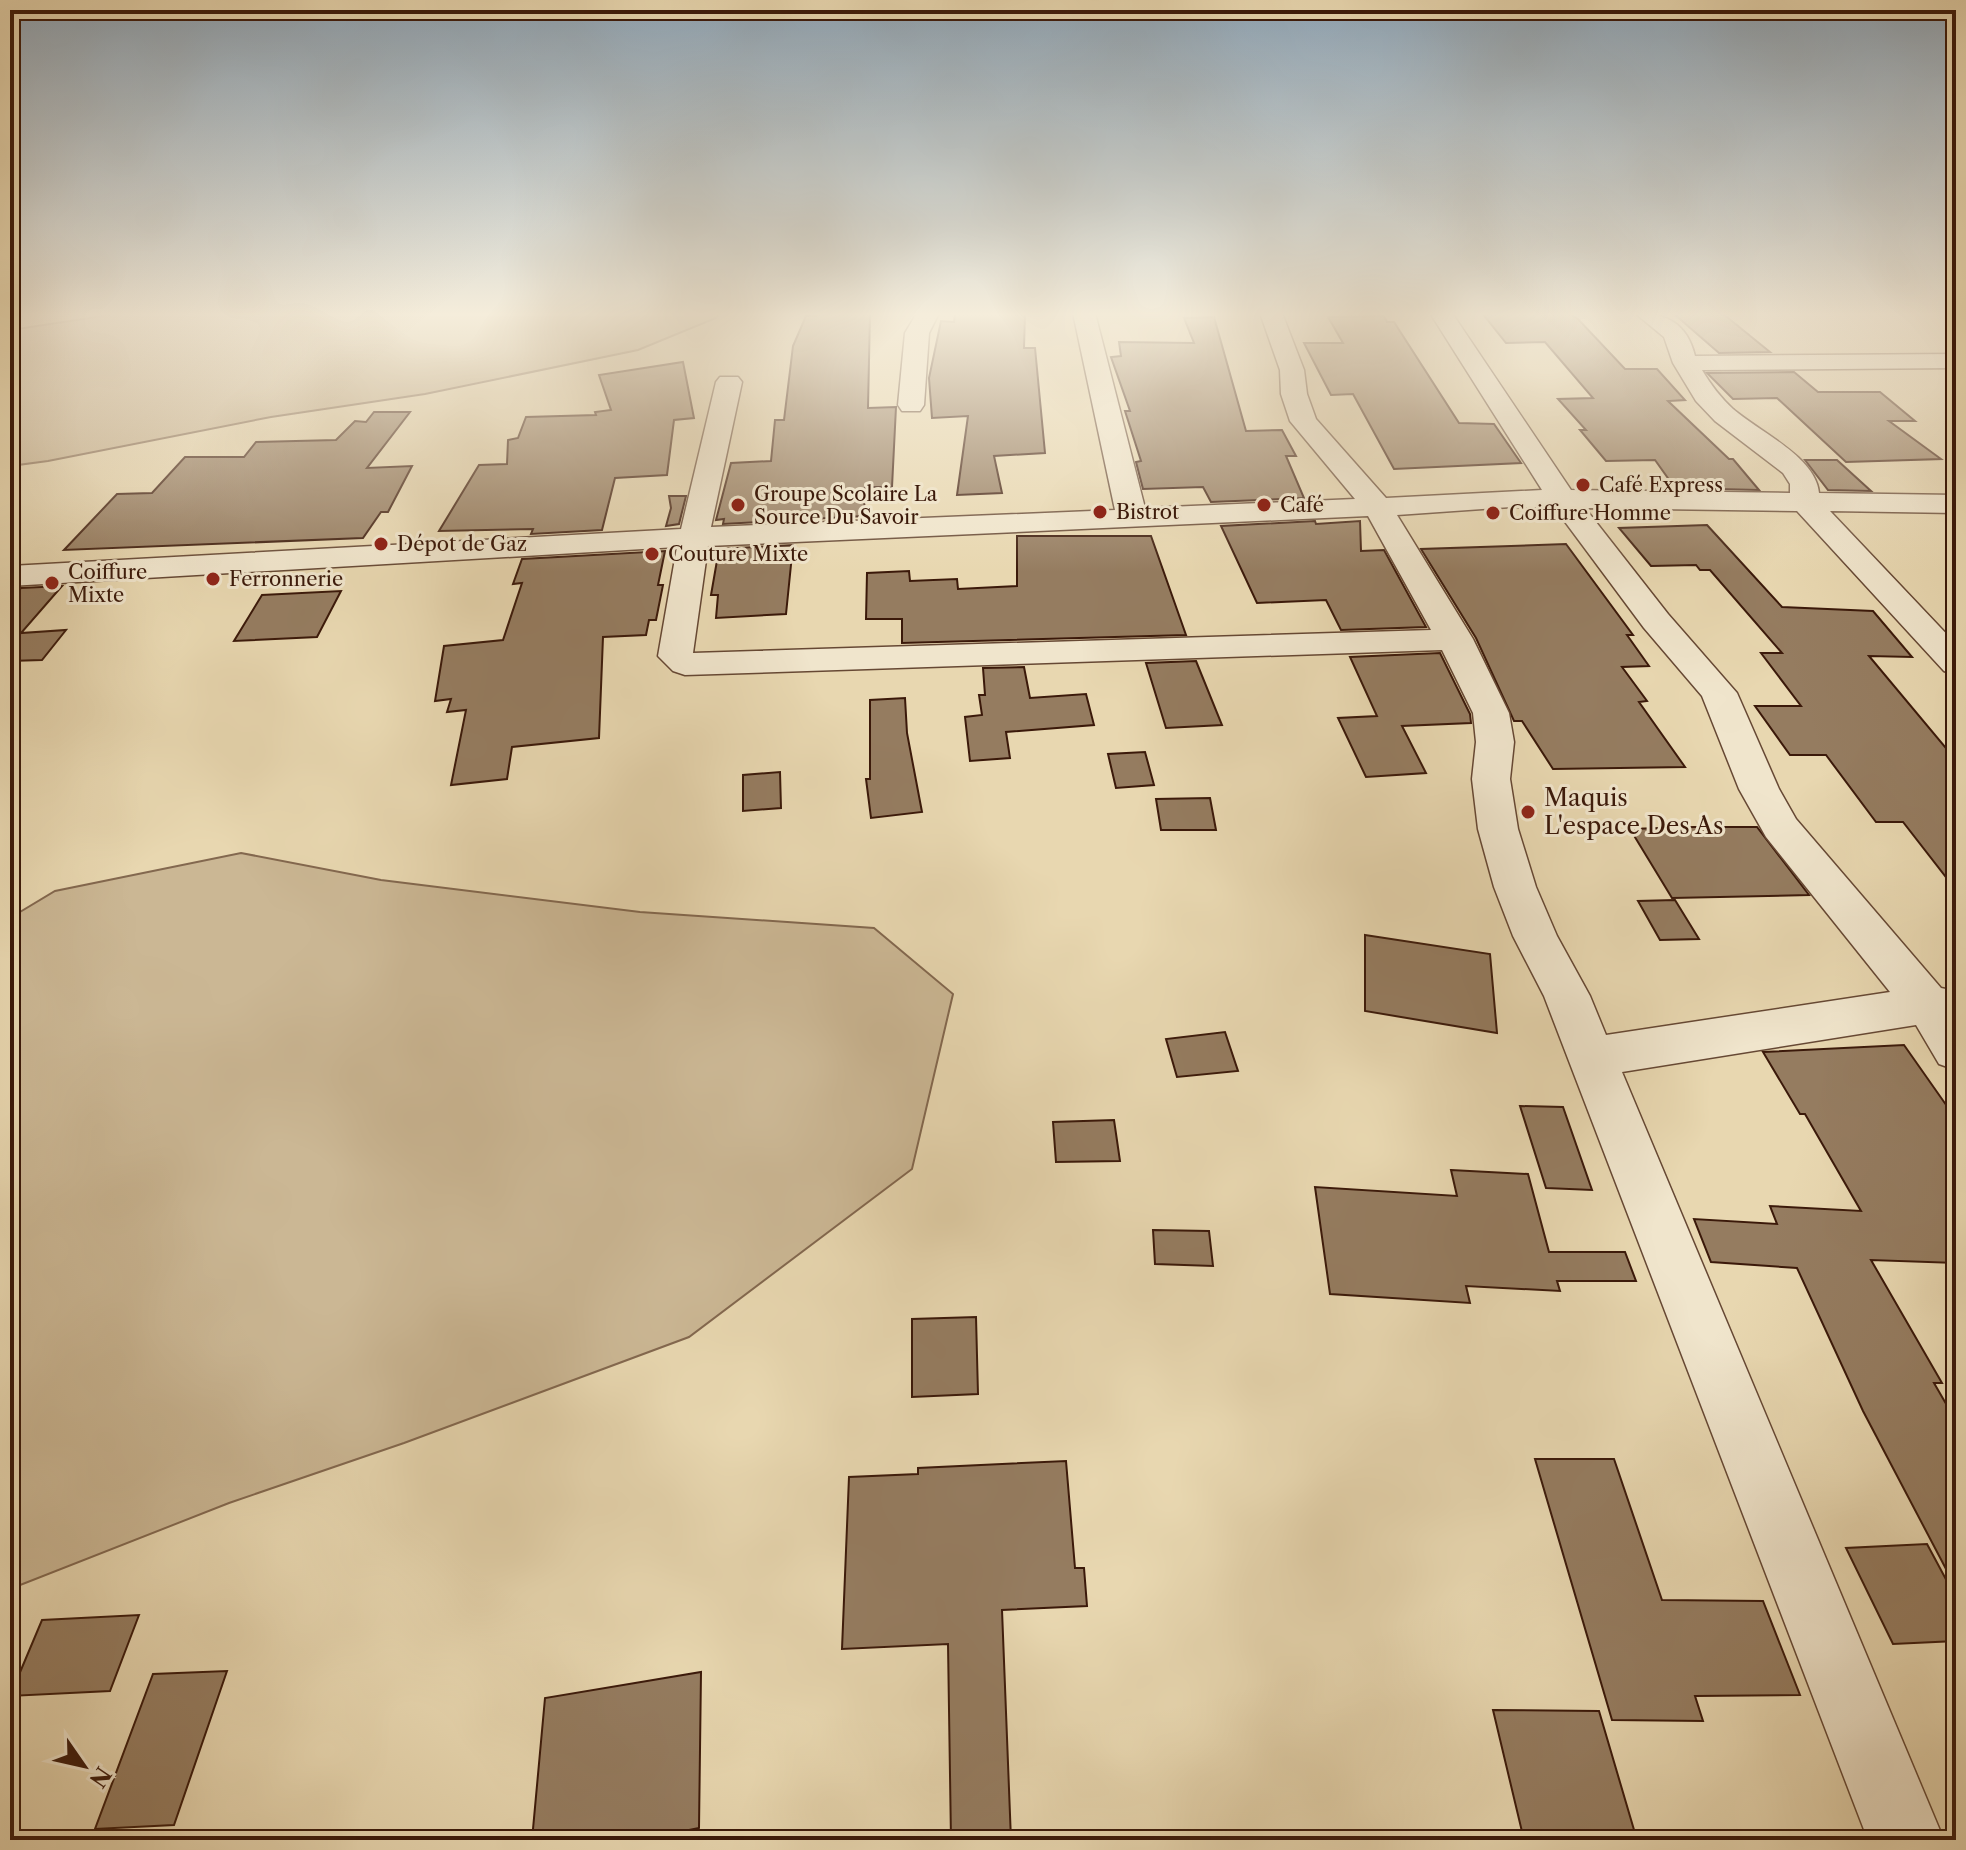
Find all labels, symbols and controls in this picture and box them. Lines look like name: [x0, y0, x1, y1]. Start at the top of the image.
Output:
place label: Café Express: [1599, 473, 1723, 497]
marker: Café Express: [1574, 476, 1592, 494]
place label: Groupe Scolaire La Source Du Savoir: [754, 482, 938, 529]
place label: Café: [1280, 493, 1324, 517]
marker: Groupe Scolaire La Source Du Savoir: [729, 496, 747, 514]
marker: Café: [1255, 496, 1273, 514]
place label: Bistrot: [1116, 500, 1179, 524]
place label: Coiffure Homme: [1509, 501, 1671, 525]
marker: Bistrot: [1091, 503, 1109, 521]
marker: Coiffure Homme: [1484, 504, 1502, 522]
place label: Dépot de Gaz: [397, 532, 527, 556]
marker: Dépot de Gaz: [372, 535, 390, 553]
place label: Couture Mixte: [668, 542, 808, 566]
marker: Couture Mixte: [643, 545, 661, 563]
place label: Coiffure Mixte: [68, 560, 147, 607]
place label: Ferronnerie: [229, 567, 343, 591]
marker: Ferronnerie: [204, 570, 222, 588]
marker: Coiffure Mixte: [43, 574, 61, 592]
place label: Maquis L'espace Des As: [1544, 783, 1723, 840]
marker: Maquis L'espace Des As: [1519, 803, 1537, 821]
north arrow: [44, 1726, 124, 1806]
text: N: [84, 1761, 117, 1792]

